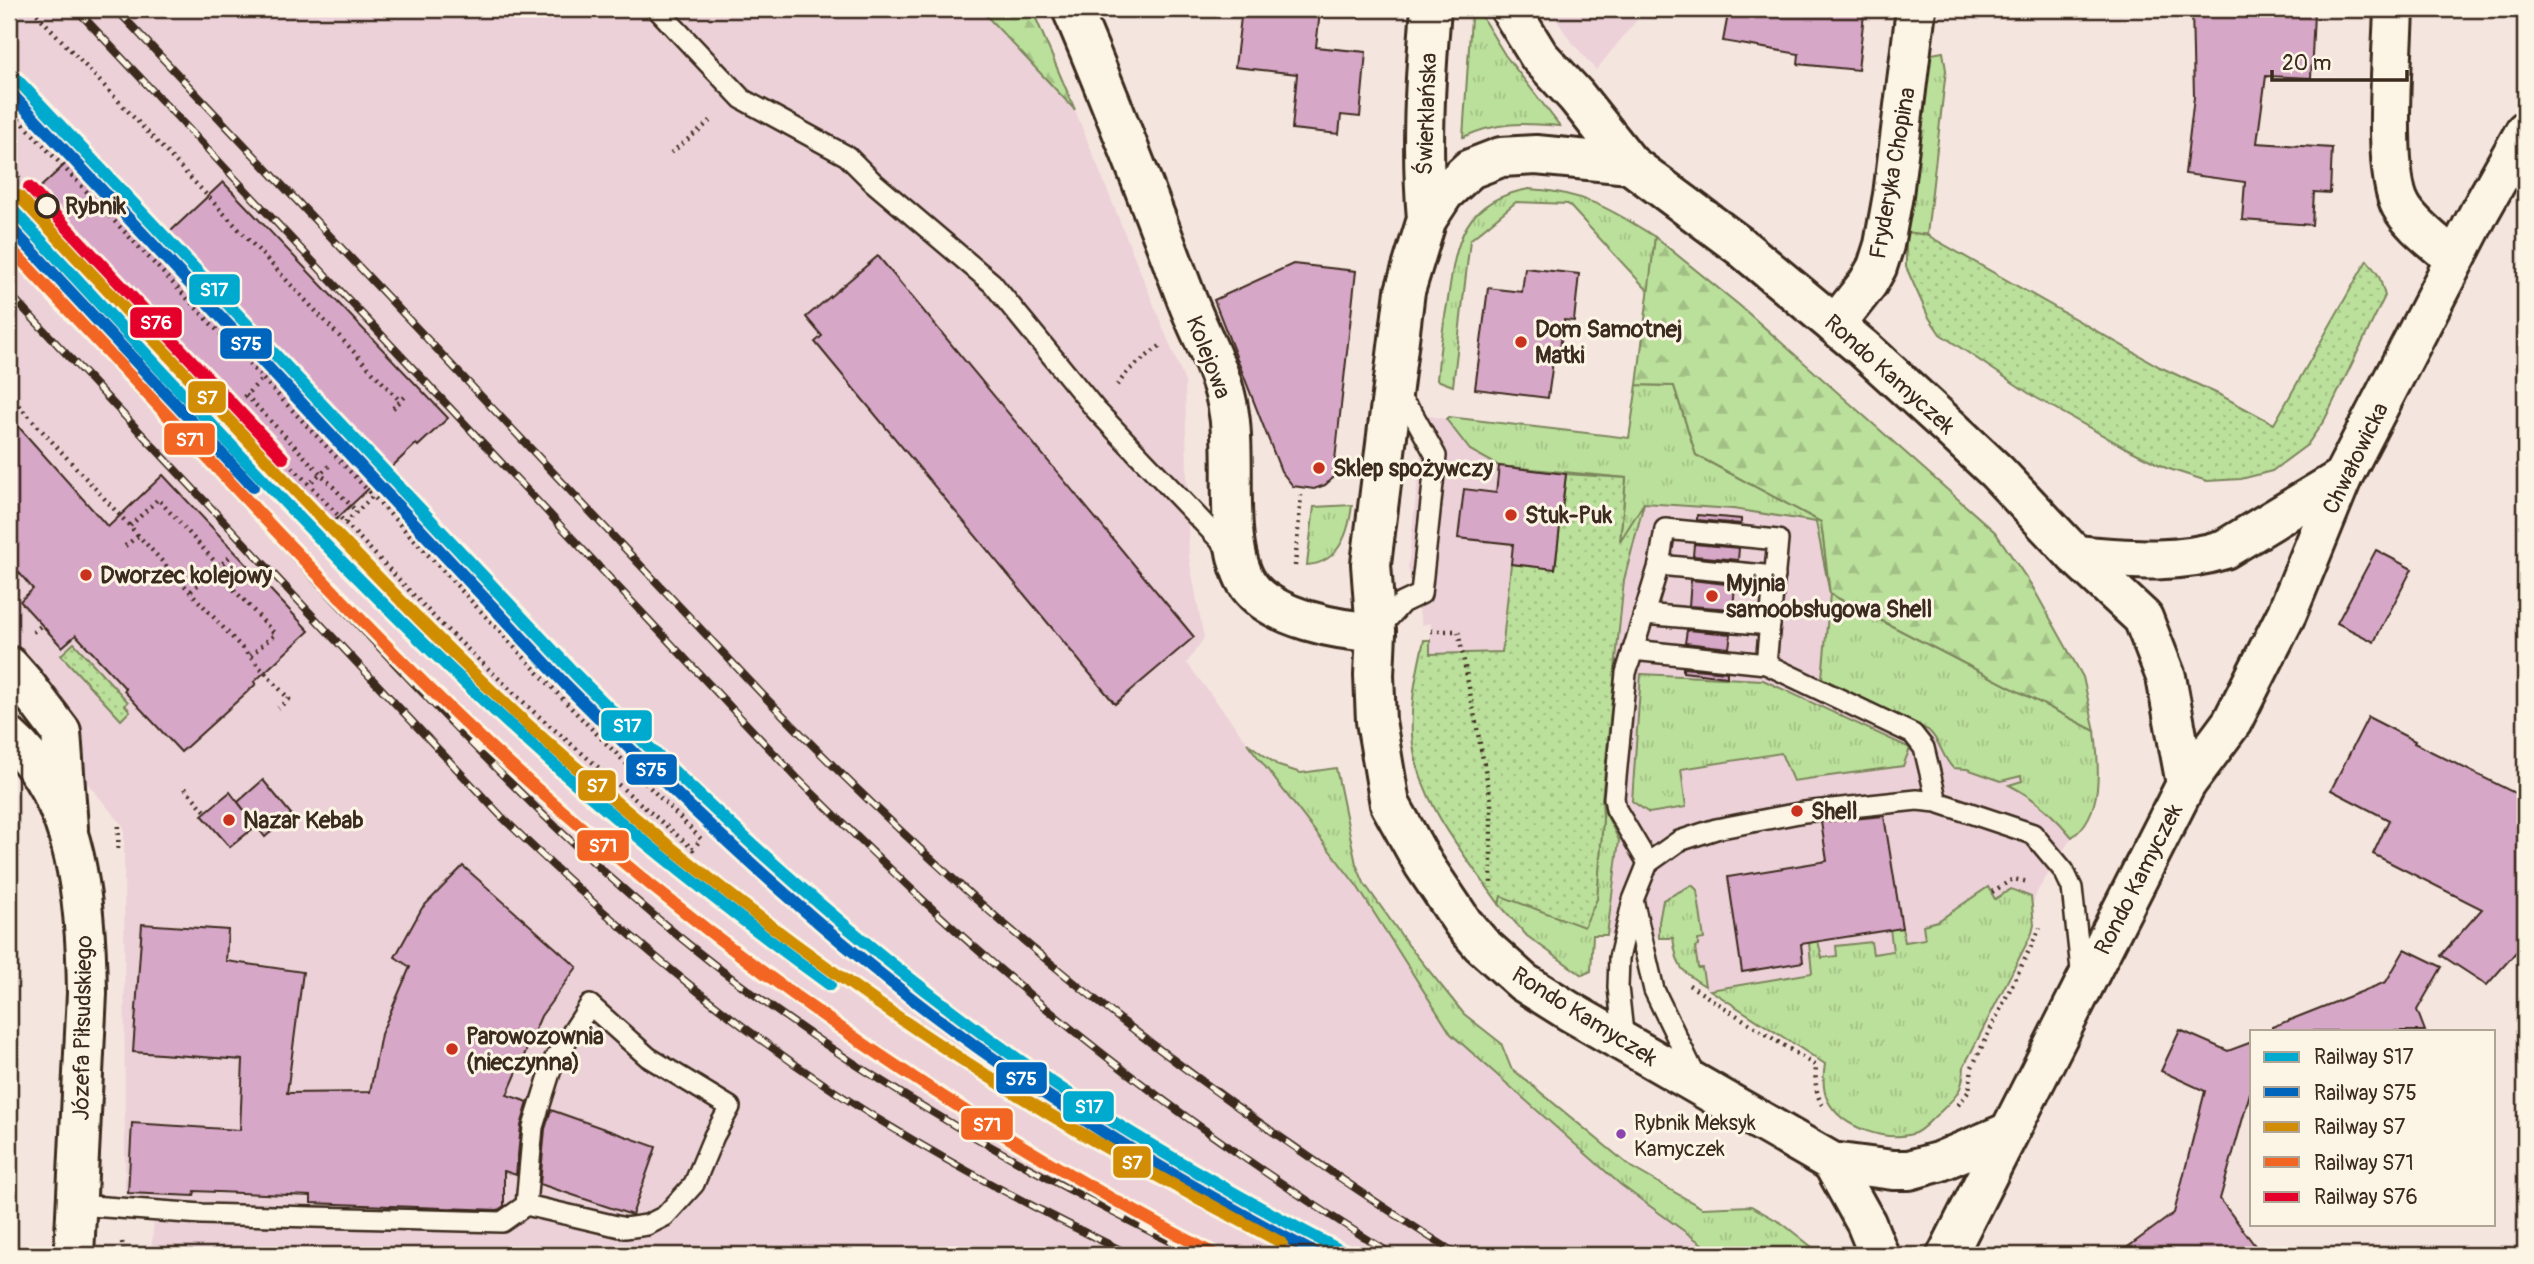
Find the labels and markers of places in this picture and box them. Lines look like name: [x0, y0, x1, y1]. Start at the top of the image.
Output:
place label: Rybnik: [65, 192, 127, 221]
marker: Rybnik: [35, 194, 59, 218]
place label: Dom Samotnej Matki: [1535, 315, 1682, 370]
marker: Dom Samotnej Matki: [1513, 334, 1529, 350]
place label: Sklep spożywczy: [1333, 454, 1493, 483]
marker: Sklep spożywczy: [1311, 460, 1327, 476]
place label: Stuk-Puk: [1525, 501, 1612, 530]
marker: Stuk-Puk: [1503, 507, 1519, 523]
place label: Dworzec kolejowy: [100, 561, 272, 590]
marker: Dworzec kolejowy: [78, 567, 94, 583]
place label: Myjnia samoobsługowa Shell: [1726, 569, 1932, 624]
marker: Myjnia samoobsługowa Shell: [1704, 588, 1720, 604]
place label: Shell: [1811, 797, 1857, 826]
marker: Shell: [1789, 803, 1805, 819]
place label: Nazar Kebab: [243, 806, 364, 835]
marker: Nazar Kebab: [221, 812, 237, 828]
place label: Parowozownia (nieczynna): [466, 1022, 604, 1077]
marker: Parowozownia (nieczynna): [444, 1041, 460, 1057]
place label: Rybnik Meksyk Kamyczek: [1634, 1110, 1756, 1163]
marker: Rybnik Meksyk Kamyczek: [1614, 1127, 1628, 1141]

